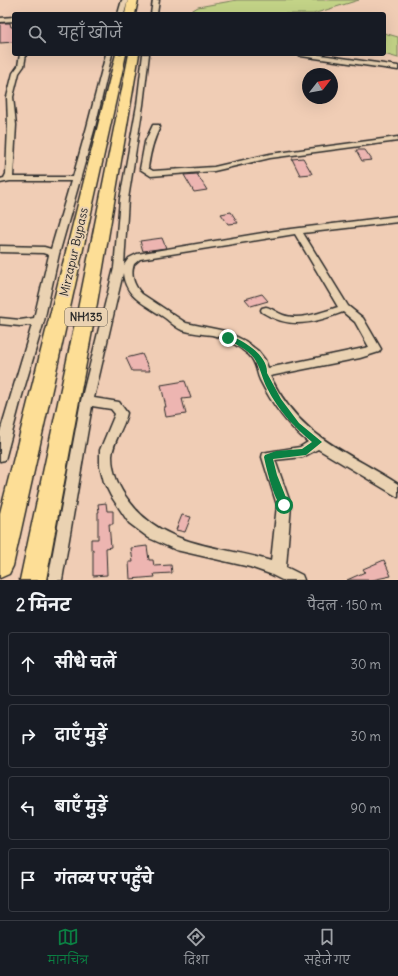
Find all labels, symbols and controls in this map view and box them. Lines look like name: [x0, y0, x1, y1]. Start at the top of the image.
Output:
search box: [12, 12, 386, 56]
icon: search: [26, 23, 48, 45]
text: यहाँ खोजें: [58, 23, 122, 42]
north arrow: [302, 68, 338, 104]
street label: Mirzapur Bypass: [56, 206, 91, 298]
road number: NH135: [65, 308, 107, 326]
route end: [219, 329, 237, 347]
route start: [275, 496, 293, 514]
text: 2 मिनट: [16, 594, 71, 616]
text: पैदल · 150 m: [307, 597, 382, 614]
icon: ahead: [17, 653, 39, 675]
text: सीधे चलें: [55, 653, 116, 672]
text: 30 m: [351, 656, 381, 673]
icon: right: [17, 725, 39, 747]
text: दाएँ मुड़ें: [55, 725, 107, 744]
text: 30 m: [351, 728, 381, 745]
icon: left: [17, 797, 39, 819]
text: बाएँ मुड़ें: [55, 797, 107, 816]
text: 90 m: [350, 800, 381, 817]
icon: arrive: [17, 869, 39, 891]
text: गंतव्य पर पहुँचे: [55, 869, 153, 888]
tab: मानचित्र: [48, 926, 88, 972]
tab: दिशा: [184, 926, 209, 972]
tab: सहेजे गए: [305, 926, 350, 972]

